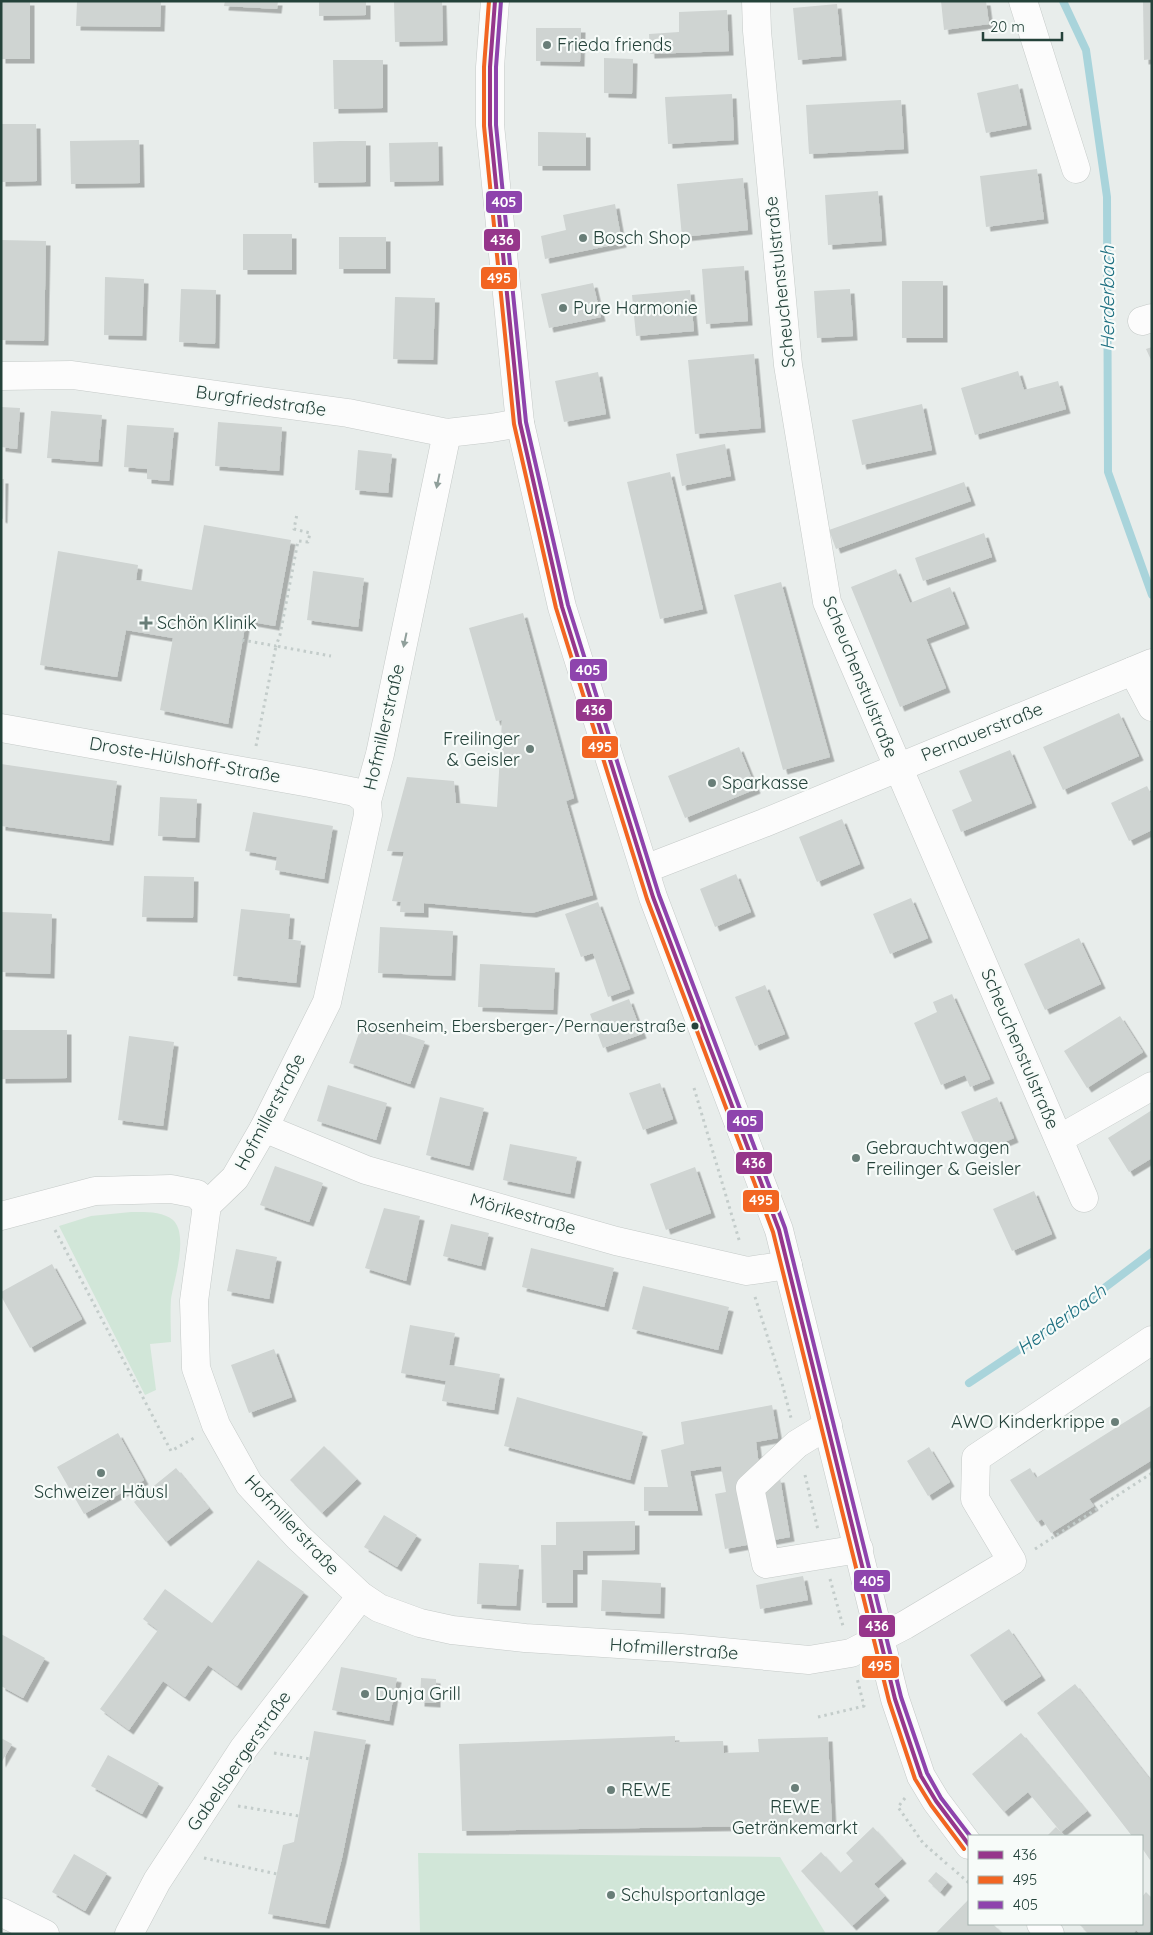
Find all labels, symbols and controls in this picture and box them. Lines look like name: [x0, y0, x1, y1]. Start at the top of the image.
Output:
scale bar: [983, 10, 1062, 42]
text: 20 m: [990, 17, 1025, 36]
place label: Frieda friends: [557, 33, 672, 56]
marker: Frieda friends: [541, 39, 553, 51]
line badge: 405: [485, 190, 523, 214]
text: 405: [492, 193, 516, 211]
street label: Scheuchenstulstraße: [759, 195, 800, 369]
place label: Bosch Shop: [593, 226, 691, 249]
line badge: 436: [483, 228, 521, 252]
text: 436: [490, 231, 514, 249]
marker: Bosch Shop: [577, 232, 589, 244]
water label: Herderbach: [1095, 245, 1119, 350]
line badge: 495: [480, 266, 518, 290]
text: 495: [487, 269, 511, 287]
place label: Pure Harmonie: [573, 296, 698, 319]
marker: Pure Harmonie: [557, 302, 569, 314]
street label: Burgfriedstraße: [194, 380, 328, 421]
one-way arrow: [434, 473, 442, 489]
street label: Scheuchenstulstraße: [818, 593, 903, 761]
place label: Schön Klinik: [157, 611, 257, 634]
marker: Schön Klinik: [139, 616, 153, 630]
one-way arrow: [400, 632, 408, 648]
line badge: 405: [569, 658, 608, 682]
street label: Hofmillerstraße: [358, 661, 409, 792]
text: 405: [576, 661, 600, 679]
street label: Pernauerstraße: [918, 697, 1046, 766]
line badge: 436: [575, 698, 613, 722]
text: 436: [582, 701, 606, 719]
place label: Freilinger & Geisler: [443, 727, 520, 771]
street label: Droste-Hülshoff-Straße: [88, 731, 283, 788]
line badge: 495: [581, 735, 619, 759]
text: 495: [588, 738, 612, 756]
marker: Freilinger & Geisler: [524, 743, 536, 755]
place label: Sparkasse: [722, 771, 808, 794]
marker: Sparkasse: [706, 777, 718, 789]
street label: Scheuchenstulstraße: [976, 965, 1065, 1133]
place label: Rosenheim, Ebersberger-/Pernauerstraße: [356, 1015, 686, 1036]
marker: Rosenheim, Ebersberger-/Pernauerstraße: [690, 1021, 700, 1031]
street label: Hofmillerstraße: [229, 1049, 310, 1174]
line badge: 405: [726, 1109, 764, 1133]
text: 405: [733, 1112, 757, 1130]
place label: Gebrauchtwagen Freilinger & Geisler: [866, 1136, 1021, 1180]
line badge: 436: [735, 1151, 773, 1175]
marker: Gebrauchtwagen Freilinger & Geisler: [850, 1152, 862, 1164]
text: 436: [742, 1154, 766, 1172]
street label: Mörikestraße: [467, 1187, 579, 1240]
line badge: 495: [742, 1189, 780, 1213]
text: 495: [749, 1191, 773, 1209]
water label: Herderbach: [1012, 1278, 1111, 1359]
place label: AWO Kinderkrippe: [951, 1410, 1105, 1433]
marker: AWO Kinderkrippe: [1109, 1416, 1121, 1428]
marker: Schweizer Häusl: [95, 1467, 107, 1479]
street label: Hofmillerstraße: [240, 1470, 345, 1580]
place label: Schweizer Häusl: [34, 1480, 168, 1503]
line badge: 405: [853, 1569, 891, 1593]
text: 405: [860, 1572, 884, 1590]
line badge: 436: [858, 1614, 896, 1638]
text: 436: [865, 1617, 889, 1635]
street label: Hofmillerstraße: [609, 1633, 739, 1664]
line badge: 495: [861, 1655, 900, 1679]
text: 495: [868, 1657, 892, 1675]
place label: Dunja Grill: [375, 1682, 461, 1705]
street label: Gabelsbergerstraße: [181, 1686, 296, 1835]
marker: Dunja Grill: [359, 1688, 371, 1700]
place label: REWE: [621, 1778, 671, 1801]
marker: REWE Getränkemarkt: [789, 1782, 801, 1794]
marker: REWE: [605, 1784, 617, 1796]
place label: REWE Getränkemarkt: [732, 1795, 858, 1839]
legend: [968, 1835, 1143, 1925]
text: 436: [1013, 1845, 1037, 1864]
text: 495: [1013, 1870, 1037, 1889]
place label: Schulsportanlage: [621, 1883, 766, 1906]
marker: Schulsportanlage: [605, 1889, 617, 1901]
text: 405: [1013, 1895, 1038, 1914]

